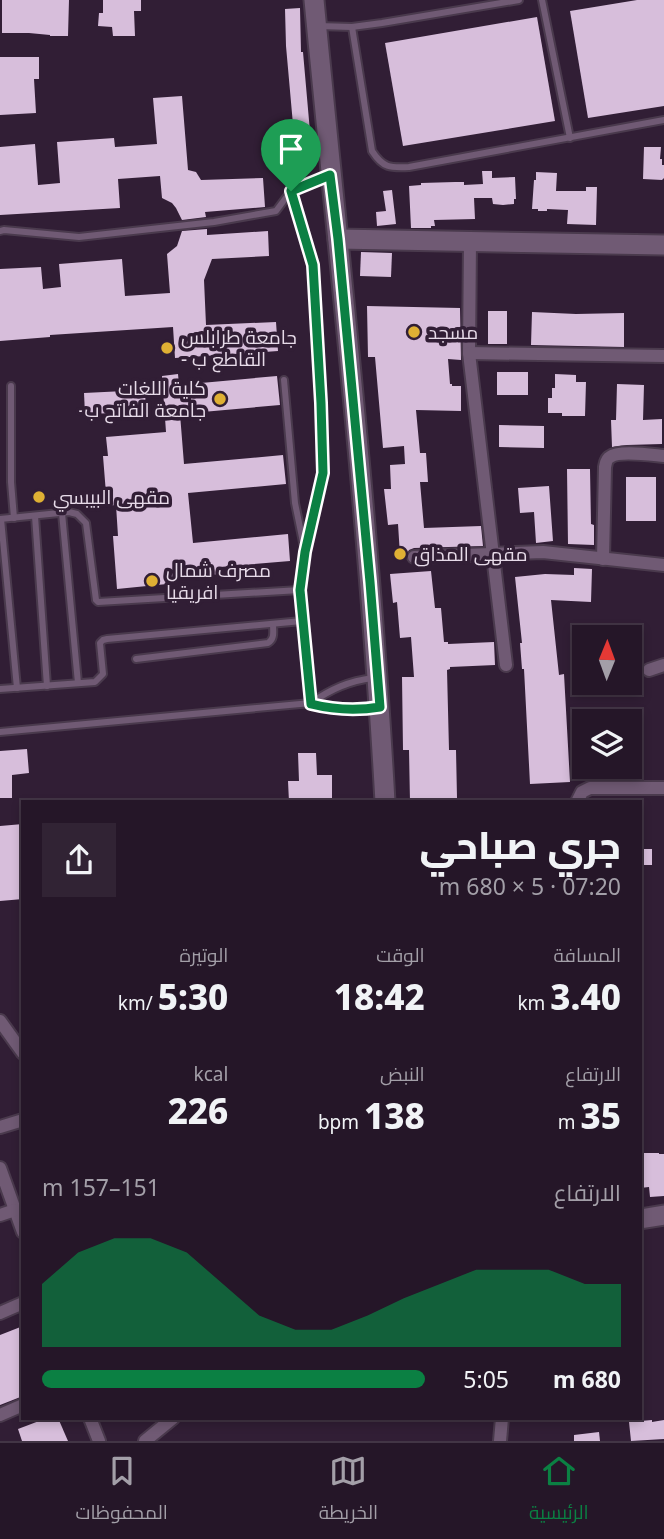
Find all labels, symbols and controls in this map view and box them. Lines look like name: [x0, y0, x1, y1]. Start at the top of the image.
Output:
pin: [261, 119, 321, 191]
icon: arrive: [272, 130, 310, 168]
place label: مسجد: [428, 319, 478, 345]
place label: جامعة طرابلس - القاطع ب: [181, 324, 297, 373]
marker: مسجد: [406, 324, 422, 340]
marker: جامعة طرابلس - القاطع ب: [159, 340, 175, 356]
place label: كلية اللغات -جامعة الفاتح ب: [78, 375, 206, 424]
marker: كلية اللغات -جامعة الفاتح ب: [212, 391, 228, 407]
place label: مقهى البيبسي: [53, 484, 170, 512]
marker: مقهى البيبسي: [31, 489, 47, 505]
place label: مقهى المذاق: [414, 541, 527, 567]
marker: مقهى المذاق: [392, 546, 408, 562]
place label: مصرف شمال افريقيا: [166, 557, 271, 605]
marker: مصرف شمال افريقيا: [144, 573, 160, 589]
north arrow: [572, 625, 642, 695]
map controls: [572, 625, 642, 779]
button: layers: [572, 709, 642, 779]
text: جري صباحي: [420, 818, 621, 870]
button: share: [42, 823, 116, 897]
text: 07:20 · 5 × 680 m: [439, 870, 621, 902]
text: الوتيرة: [180, 942, 228, 968]
text: الوقت: [376, 942, 425, 968]
text: المسافة: [553, 942, 621, 968]
text: 5:30: [158, 973, 228, 1020]
text: 18:42: [334, 973, 425, 1020]
text: 3.40: [550, 973, 621, 1020]
text: /km: [118, 990, 158, 1016]
text: km: [517, 990, 550, 1016]
text: kcal: [194, 1061, 228, 1087]
text: النبض: [380, 1061, 425, 1087]
text: الارتفاع: [565, 1061, 621, 1087]
text: 226: [168, 1087, 228, 1134]
text: 138: [364, 1092, 425, 1139]
text: 35: [581, 1092, 621, 1139]
text: bpm: [318, 1109, 364, 1135]
text: m: [558, 1109, 581, 1135]
text: 151–157 m: [42, 1171, 160, 1203]
text: الارتفاع: [554, 1176, 621, 1208]
text: 5:05: [463, 1363, 509, 1395]
text: 680 m: [553, 1363, 621, 1395]
tab: المحفوظات: [75, 1452, 168, 1530]
tab: الخريطة: [319, 1452, 378, 1530]
tab: الرئيسية: [529, 1452, 589, 1530]

